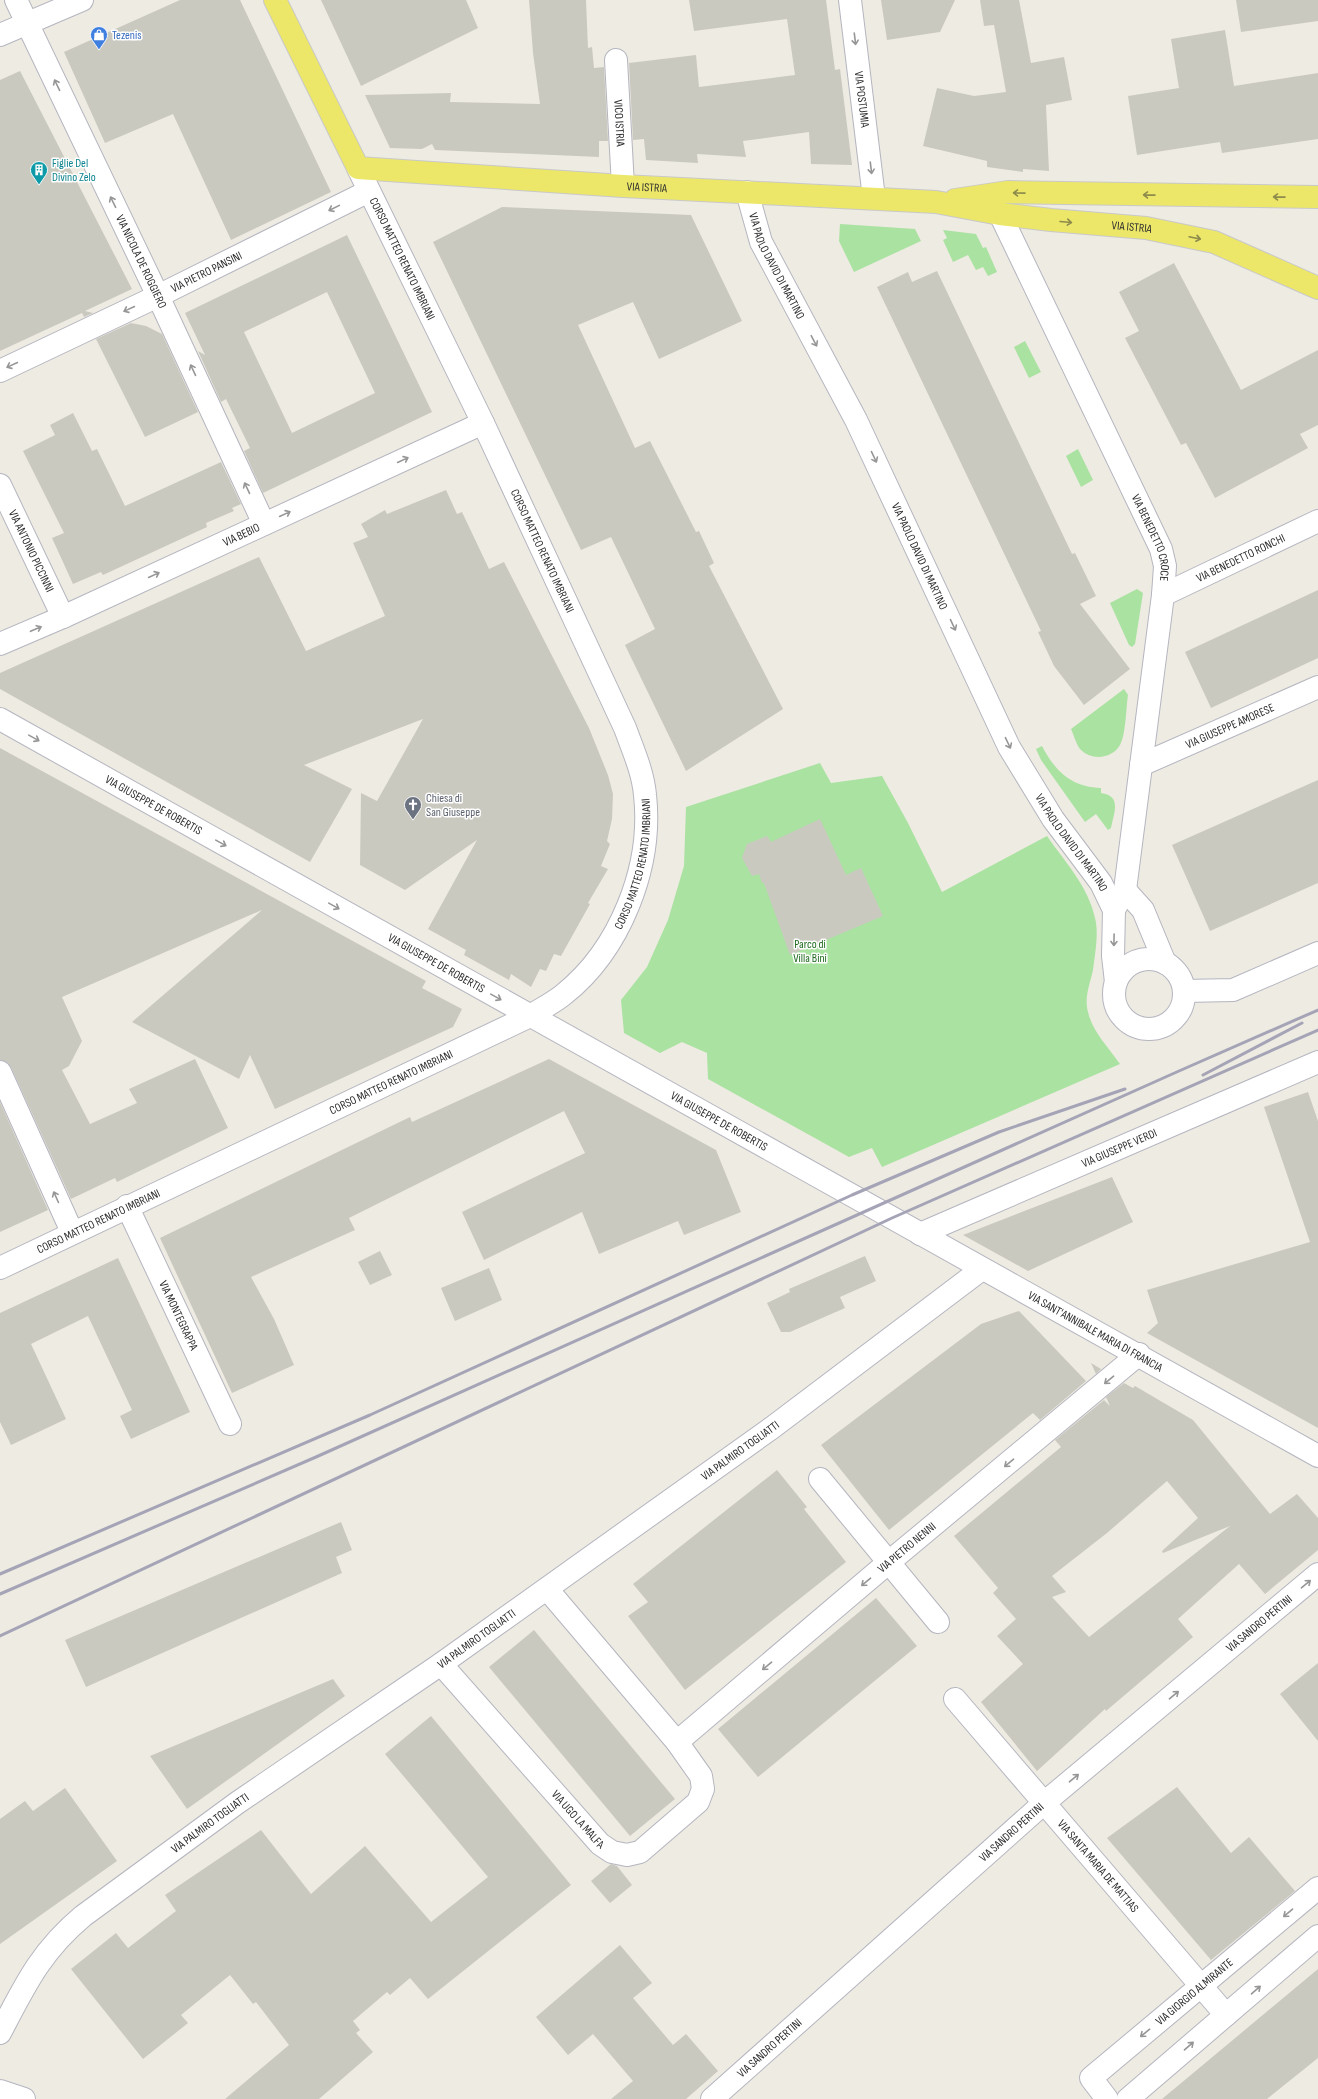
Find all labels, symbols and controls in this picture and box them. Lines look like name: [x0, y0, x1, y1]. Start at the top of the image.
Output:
shop icon: Tezenis: [89, 25, 109, 50]
place label: Tezenis: [112, 28, 142, 43]
one-way arrow: [851, 32, 858, 45]
street label: VIA POSTUMIA: [851, 70, 873, 129]
one-way arrow: [53, 79, 60, 91]
street label: VICO ISTRIA: [611, 99, 628, 148]
place label: Figlie Del Divino Zelo: [52, 156, 96, 185]
building icon: Figlie Del Divino Zelo: [29, 160, 49, 185]
one-way arrow: [867, 161, 874, 174]
street label: VIA ISTRIA: [626, 179, 668, 196]
one-way arrow: [1013, 189, 1026, 196]
one-way arrow: [1143, 191, 1156, 198]
one-way arrow: [1273, 193, 1286, 201]
street label: CORSO MATTEO RENATO IMBRIANI: [366, 195, 438, 323]
one-way arrow: [109, 196, 116, 208]
one-way arrow: [328, 205, 340, 212]
street label: VIA PAOLO DAVID DI MARTINO: [746, 211, 808, 322]
street label: VIA NICOLA DE ROGGIERO: [113, 212, 170, 311]
one-way arrow: [1059, 218, 1072, 225]
street label: VIA ISTRIA: [1111, 218, 1154, 237]
one-way arrow: [1188, 235, 1201, 243]
street label: VIA PIETRO PANSINI: [168, 248, 245, 296]
one-way arrow: [124, 306, 136, 313]
one-way arrow: [811, 335, 818, 347]
one-way arrow: [6, 362, 18, 369]
one-way arrow: [189, 365, 196, 377]
one-way arrow: [871, 451, 878, 463]
one-way arrow: [396, 456, 408, 463]
one-way arrow: [243, 483, 250, 495]
street label: CORSO MATTEO RENATO IMBRIANI: [507, 487, 577, 615]
street label: VIA BENEDETTO CROCE: [1128, 492, 1173, 582]
street label: VIA PAOLO DAVID DI MARTINO: [888, 500, 951, 612]
street label: VIA ANTONIO PICCINNI: [5, 507, 57, 594]
one-way arrow: [278, 510, 290, 517]
street label: VIA BEBIO: [221, 520, 262, 550]
street label: VIA BENEDETTO RONCHI: [1194, 530, 1287, 585]
one-way arrow: [148, 571, 160, 578]
one-way arrow: [950, 619, 957, 631]
one-way arrow: [29, 625, 41, 632]
street label: VIA GIUSEPPE AMORESE: [1183, 700, 1276, 752]
one-way arrow: [28, 735, 40, 743]
one-way arrow: [1005, 737, 1012, 749]
street label: VIA GIUSEPPE DE ROBERTIS: [102, 772, 205, 838]
place label: Chiesa di San Giuseppe: [426, 791, 480, 820]
street label: VIA PAOLO DAVID DI MARTINO: [1032, 791, 1111, 894]
church icon: Chiesa di San Giuseppe: [403, 795, 423, 820]
street label: CORSO MATTEO RENATO IMBRIANI: [611, 798, 654, 932]
one-way arrow: [215, 839, 227, 847]
one-way arrow: [328, 903, 340, 911]
street label: VIA GIUSEPPE DE ROBERTIS: [385, 930, 488, 996]
one-way arrow: [1110, 933, 1117, 946]
park label: Parco di Villa Bini: [793, 937, 827, 966]
one-way arrow: [490, 994, 502, 1002]
street label: CORSO MATTEO RENATO IMBRIANI: [327, 1046, 455, 1118]
street label: VIA GIUSEPPE DE ROBERTIS: [668, 1088, 770, 1154]
street label: VIA GIUSEPPE VERDI: [1079, 1125, 1159, 1171]
street label: CORSO MATTEO RENATO IMBRIANI: [34, 1185, 163, 1257]
one-way arrow: [52, 1191, 59, 1203]
street label: VIA MONTEGRAPPA: [156, 1278, 202, 1353]
street label: VIA SANT'ANNIBALE MARIA DI FRANCIA: [1025, 1288, 1166, 1376]
one-way arrow: [1103, 1375, 1114, 1384]
street label: VIA PALMIRO TOGLIATTI: [698, 1417, 782, 1483]
one-way arrow: [1003, 1458, 1014, 1467]
street label: VIA PIETRO NENNI: [874, 1519, 939, 1576]
one-way arrow: [860, 1577, 871, 1586]
one-way arrow: [1300, 1580, 1311, 1589]
street label: VIA SANDRO PERTINI: [1223, 1591, 1295, 1655]
street label: VIA PALMIRO TOGLIATTI: [434, 1606, 518, 1672]
one-way arrow: [762, 1661, 772, 1670]
one-way arrow: [1168, 1690, 1179, 1699]
one-way arrow: [1069, 1774, 1079, 1783]
street label: VIA UGO LA MALFA: [548, 1787, 608, 1852]
street label: VIA PALMIRO TOGLIATTI: [168, 1790, 252, 1856]
street label: VIA SANDRO PERTINI: [976, 1799, 1047, 1865]
street label: VIA SANTA MARIA DE MATTIAS: [1054, 1817, 1142, 1915]
one-way arrow: [1283, 1909, 1294, 1918]
street label: VIA GIORGIO ALMIRANTE: [1152, 1955, 1236, 2028]
one-way arrow: [1250, 1985, 1261, 1994]
street label: VIA SANDRO PERTINI: [734, 2015, 805, 2081]
one-way arrow: [1140, 2028, 1151, 2037]
one-way arrow: [1184, 2042, 1195, 2051]

